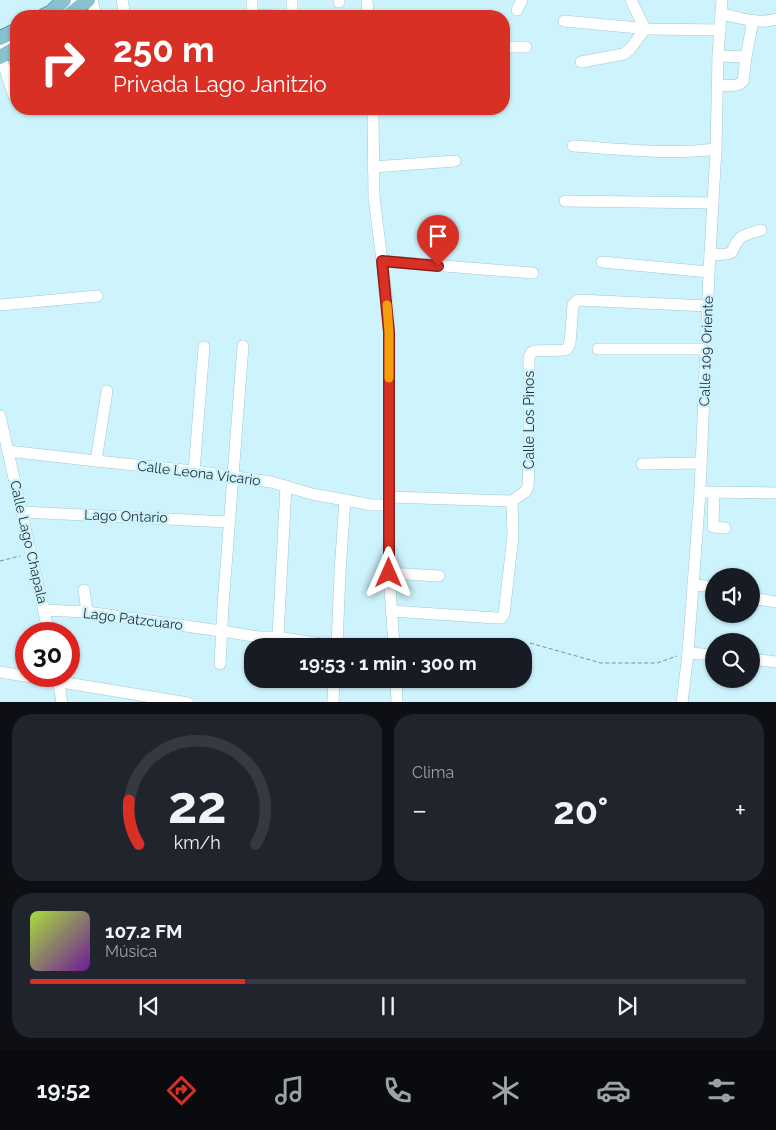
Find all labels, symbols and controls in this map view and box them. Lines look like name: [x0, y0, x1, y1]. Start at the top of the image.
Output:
text: 250 m: [113, 29, 215, 70]
icon: right: [30, 30, 95, 95]
text: Privada Lago Janitzio: [113, 71, 327, 97]
pin: [417, 215, 459, 266]
icon: arrive: [424, 222, 452, 250]
street label: Calle 109 Oriente: [696, 296, 716, 406]
street label: Calle Los Pinos: [521, 371, 537, 469]
street label: Calle Leona Vicario: [136, 457, 262, 489]
street label: Calle Lago Chapala: [7, 479, 51, 605]
street label: Lago Ontario: [84, 507, 168, 525]
position arrow: [362, 546, 414, 598]
map controls: [705, 568, 760, 688]
button: sound: [705, 568, 760, 623]
street label: Lago Patzcuaro: [82, 605, 184, 633]
speed limit sign: 30: [15, 622, 80, 687]
button: search: [705, 633, 760, 688]
text: 19:53 · 1 min · 300 m: [299, 652, 477, 674]
text: Clima: [412, 763, 454, 782]
text: 22: [168, 774, 226, 835]
text: 20°: [553, 788, 608, 833]
text: −: [412, 794, 427, 827]
text: +: [734, 794, 746, 827]
text: km/h: [173, 832, 221, 853]
text: 107.2 FM: [105, 920, 183, 942]
text: Música: [105, 942, 157, 961]
icon: previous: [135, 992, 163, 1020]
icon: pause: [374, 992, 402, 1020]
icon: next: [613, 992, 641, 1020]
icon: directions: [164, 1073, 199, 1108]
icon: music: [272, 1073, 307, 1108]
icon: phone: [380, 1073, 415, 1108]
icon: climate: [488, 1073, 523, 1108]
icon: car: [596, 1073, 631, 1108]
icon: filters: [704, 1073, 739, 1108]
text: 19:52: [37, 1077, 90, 1103]

